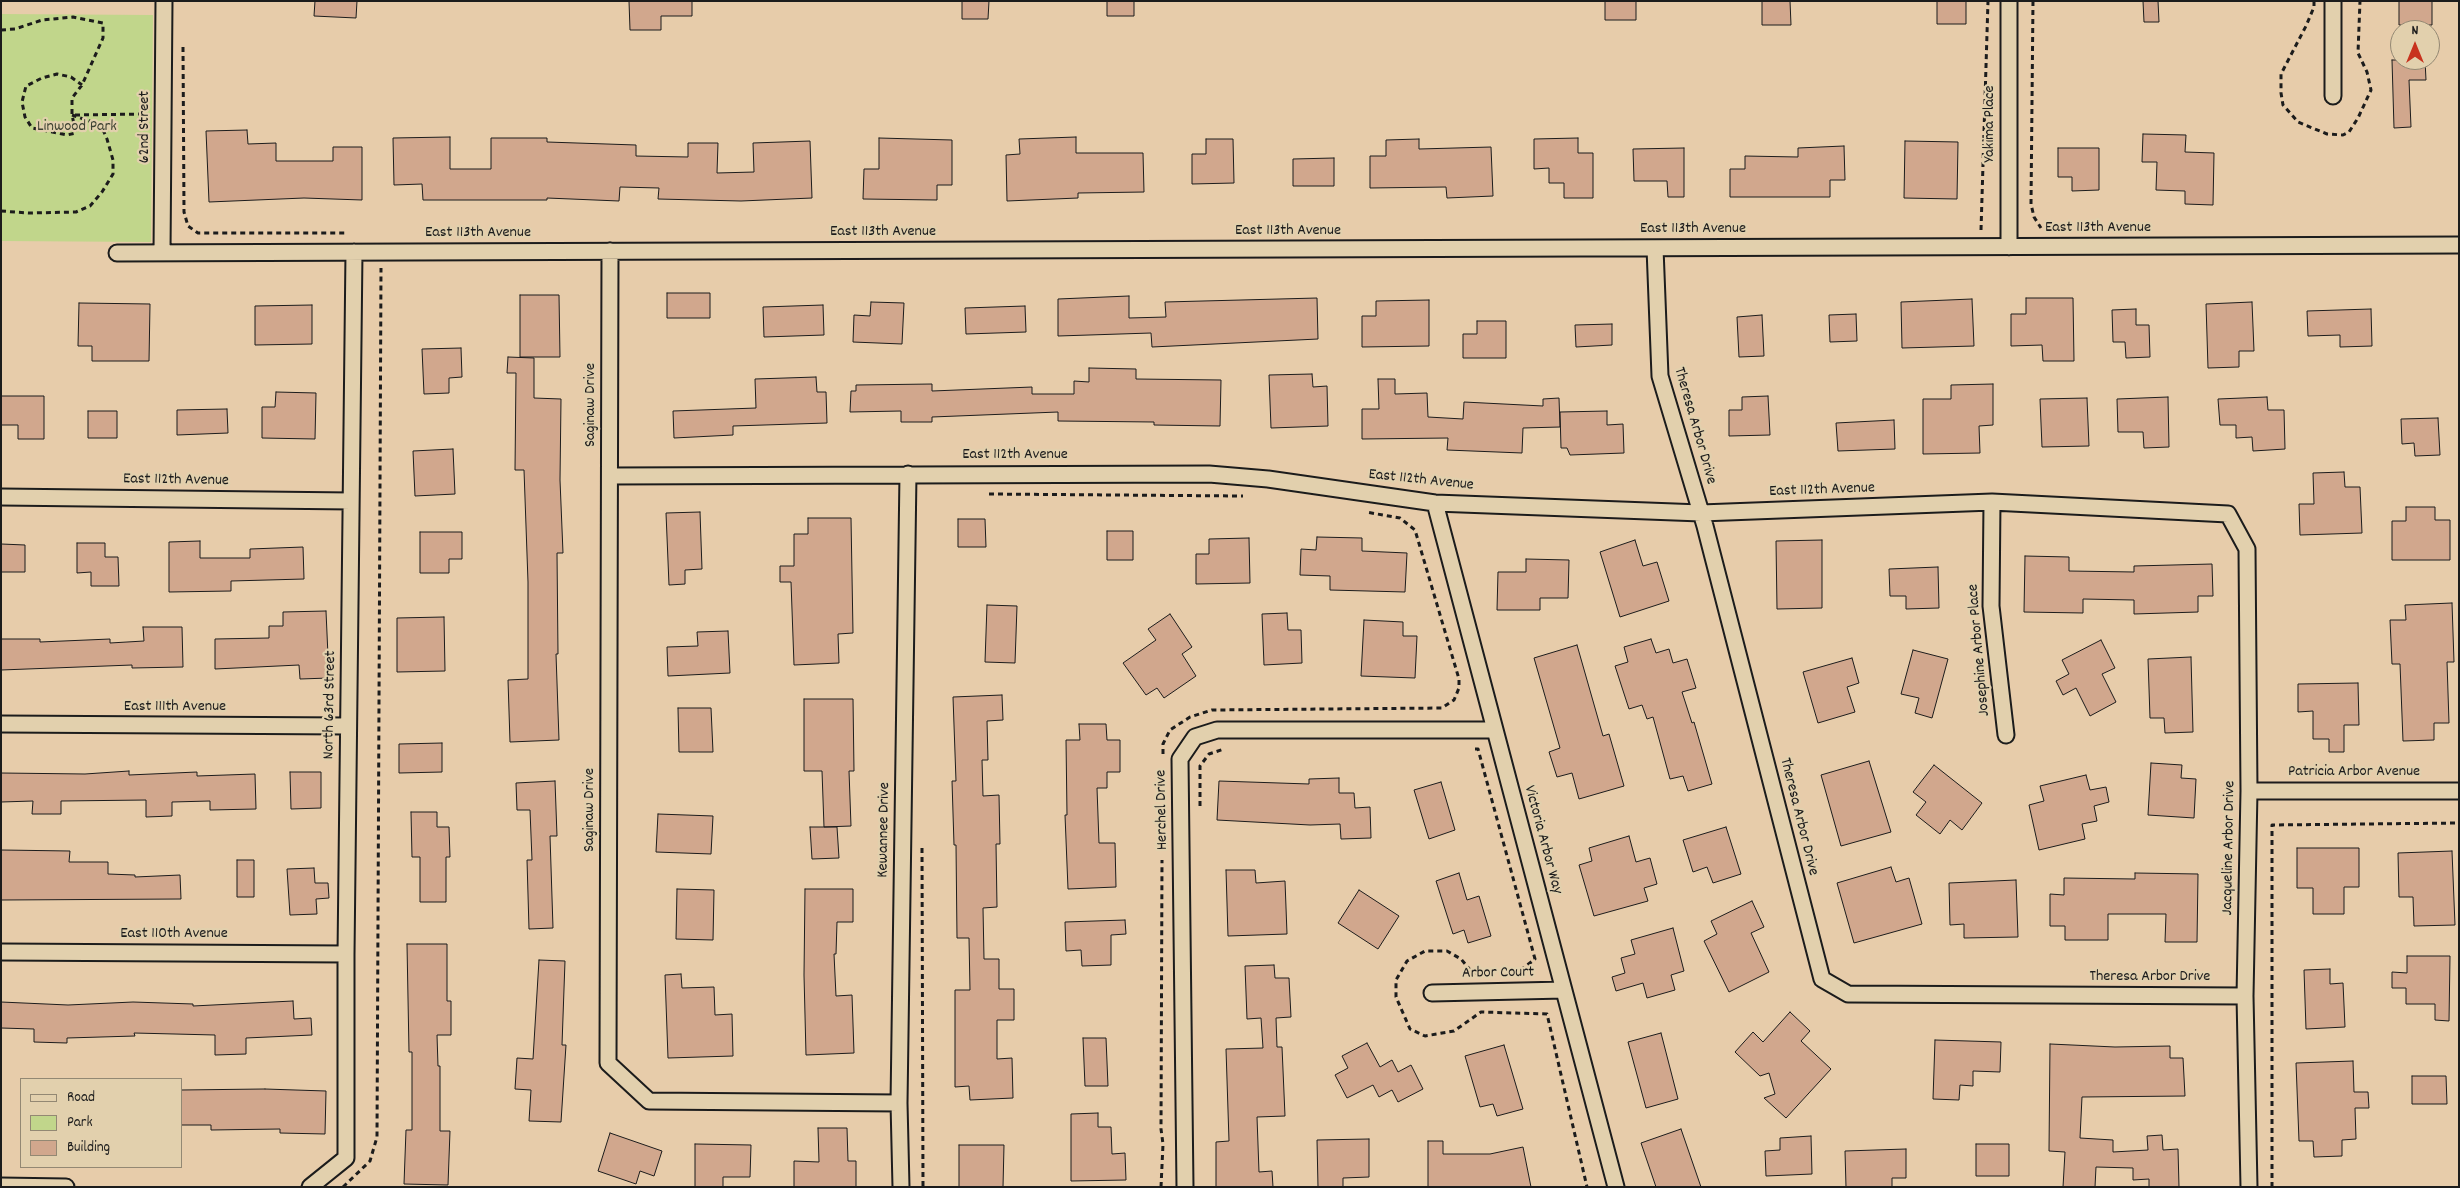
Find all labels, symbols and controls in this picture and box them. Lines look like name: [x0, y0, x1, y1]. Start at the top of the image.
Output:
north arrow: [2390, 20, 2440, 70]
text: N: [2412, 21, 2418, 41]
street label: Yakima Place: [1981, 85, 2001, 163]
street label: 62nd Street: [136, 91, 156, 163]
park label: Linwood Park: [37, 118, 117, 138]
street label: East 113th Avenue: [2045, 219, 2151, 239]
street label: East 113th Avenue: [1640, 220, 1746, 240]
street label: East 113th Avenue: [1235, 222, 1341, 242]
street label: East 113th Avenue: [830, 223, 936, 243]
street label: East 113th Avenue: [425, 224, 531, 244]
street label: Saginaw Drive: [582, 363, 602, 447]
street label: Theresa Arbor Drive: [1668, 365, 1720, 487]
street label: East 112th Avenue: [962, 446, 1068, 466]
street label: East 112th Avenue: [1367, 466, 1475, 496]
street label: East 112th Avenue: [123, 470, 229, 492]
street label: East 112th Avenue: [1769, 480, 1875, 502]
street label: Josephine Arbor Place: [1965, 583, 1995, 717]
street label: North 63rd Street: [320, 650, 342, 760]
street label: East 111th Avenue: [124, 698, 226, 718]
street label: Theresa Arbor Drive: [1774, 756, 1822, 878]
street label: Patricia Arbor Avenue: [2288, 763, 2420, 783]
street label: Saginaw Drive: [581, 768, 601, 852]
street label: Herchel Drive: [1153, 770, 1173, 850]
street label: Jacqueline Arbor Drive: [2219, 780, 2241, 916]
street label: Kewannee Drive: [875, 782, 895, 878]
street label: Victoria Arbor Way: [1518, 784, 1566, 896]
street label: East 110th Avenue: [120, 925, 228, 945]
street label: Arbor Court: [1462, 964, 1534, 984]
street label: Theresa Arbor Drive: [2090, 968, 2210, 988]
legend: [20, 1078, 182, 1168]
text: Road: [67, 1087, 95, 1109]
text: Park: [67, 1112, 93, 1134]
text: Building: [67, 1137, 110, 1159]

